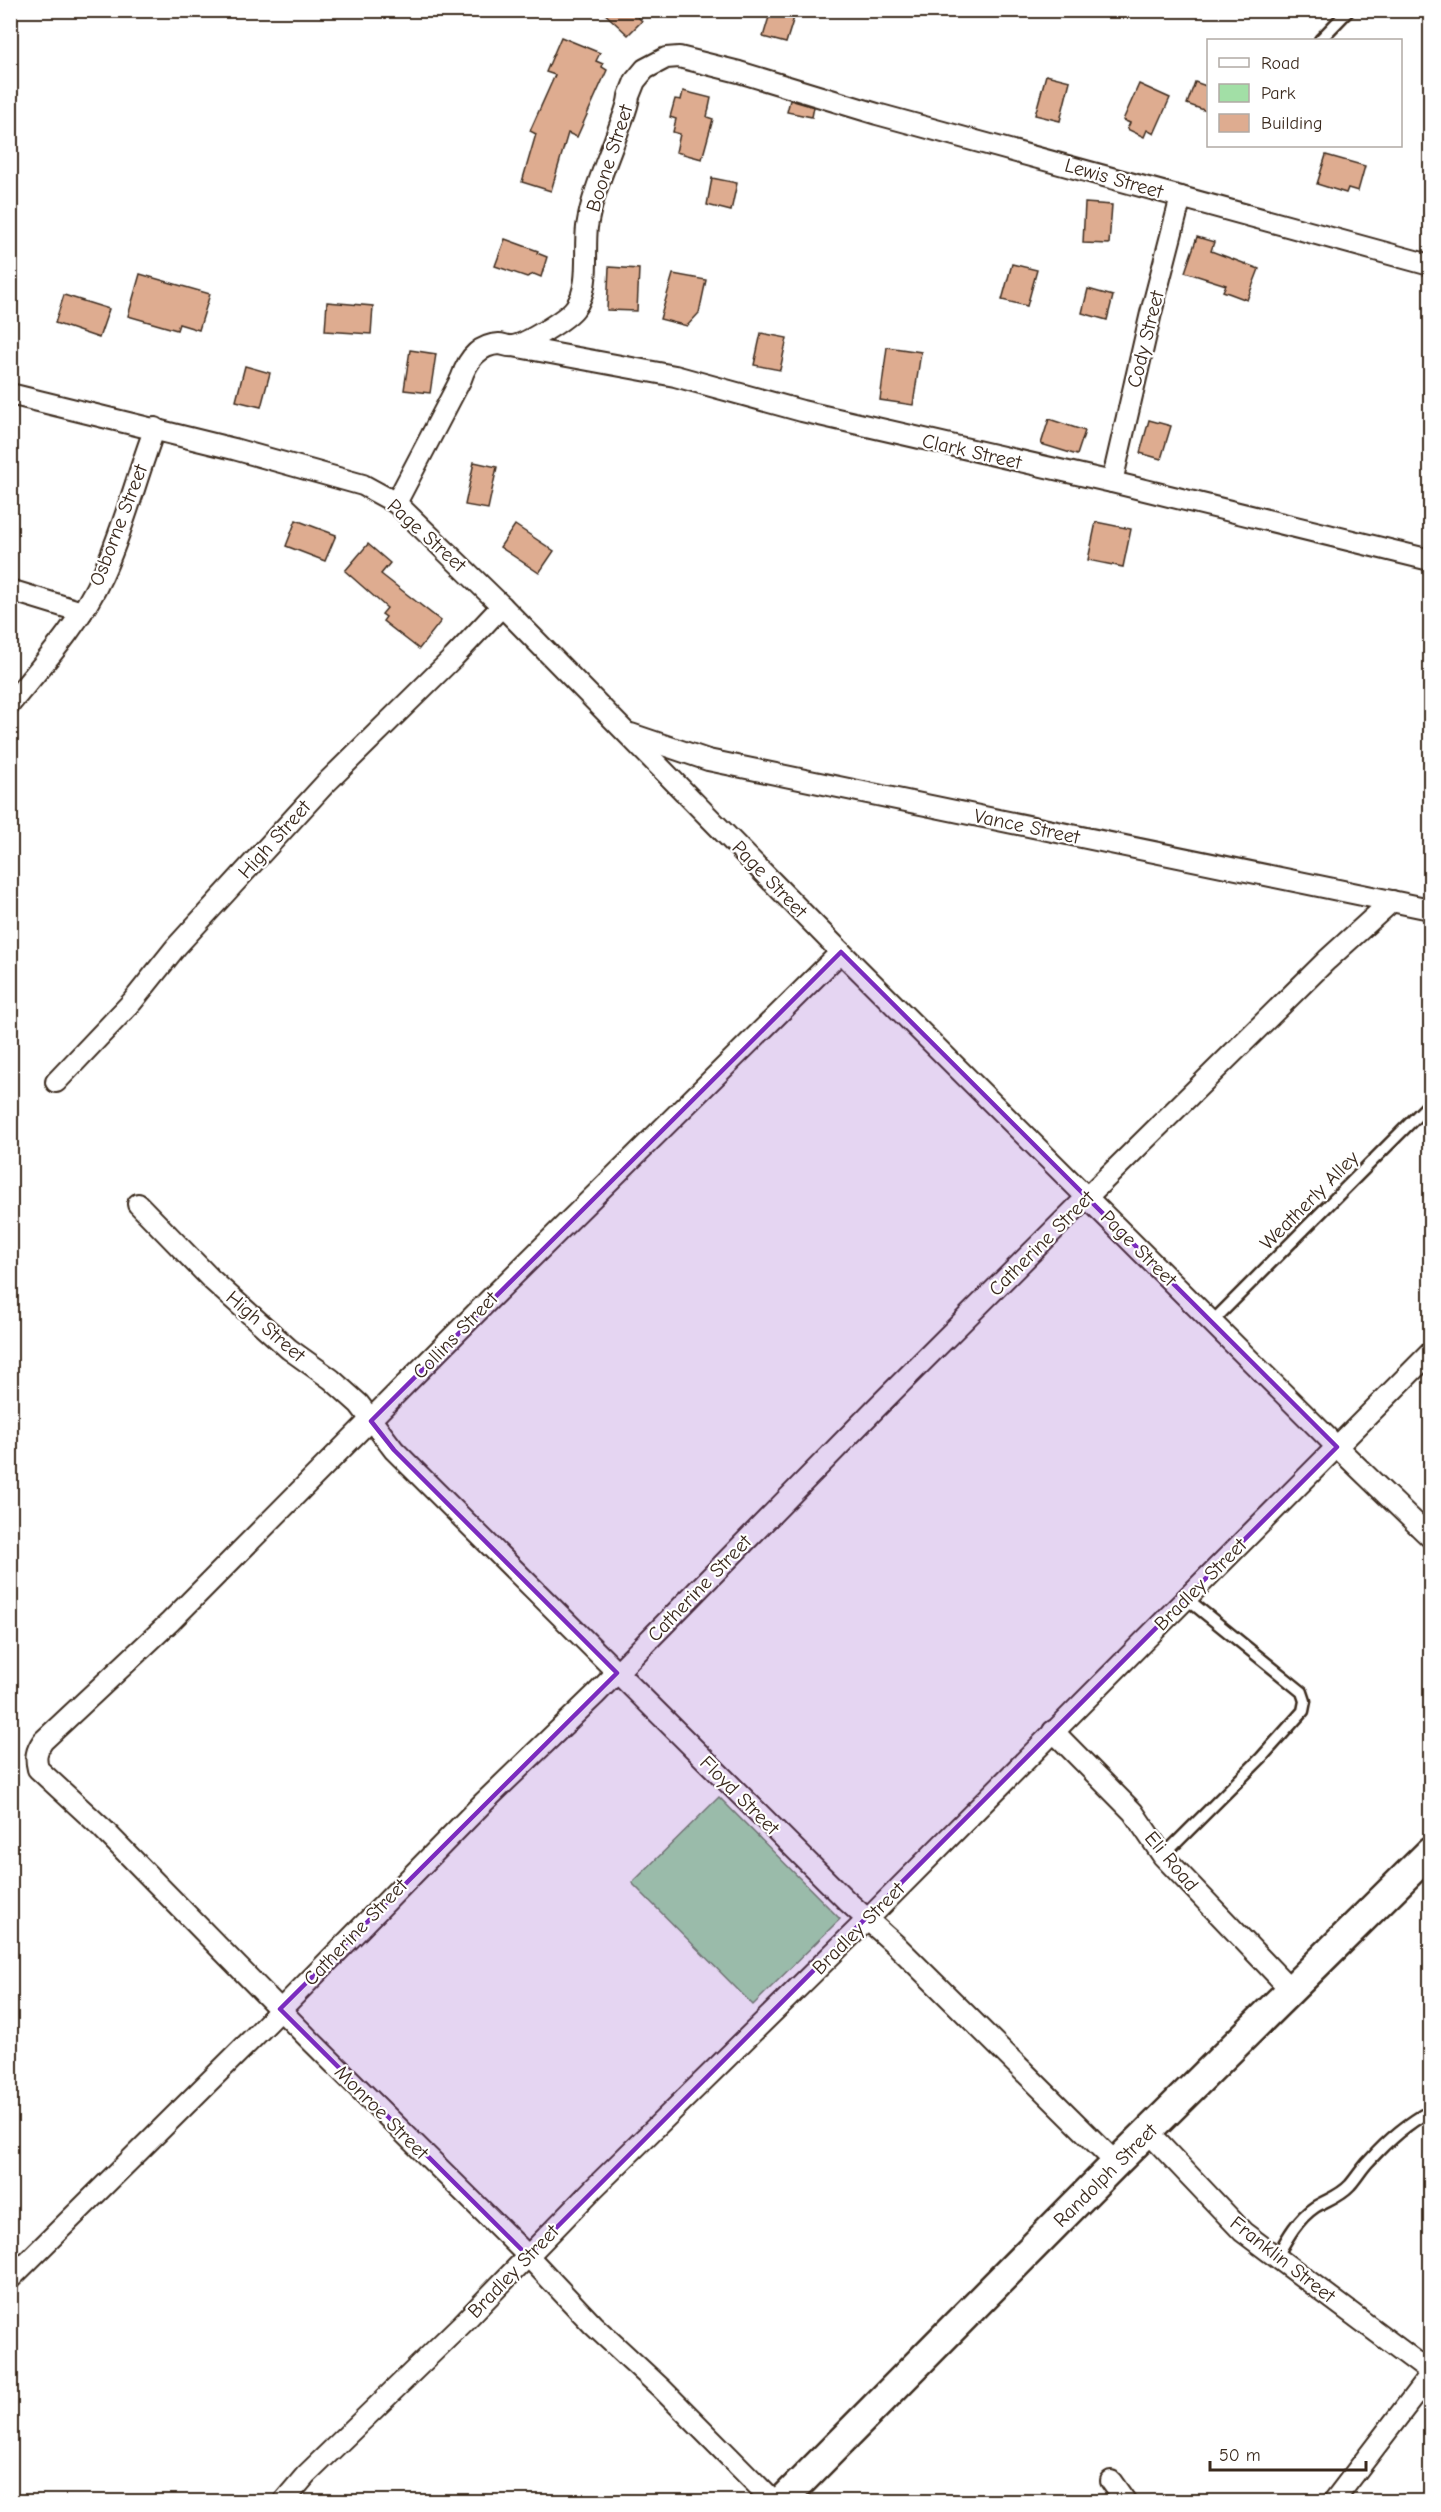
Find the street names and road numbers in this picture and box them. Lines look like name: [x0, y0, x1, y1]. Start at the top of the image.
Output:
street label: Boone Street: [581, 100, 638, 215]
street label: Lewis Street: [1062, 153, 1167, 204]
street label: Cody Street: [1122, 287, 1169, 390]
street label: Clark Street: [920, 429, 1025, 474]
street label: Osborne Street: [85, 460, 153, 589]
street label: Page Street: [383, 494, 472, 578]
street label: High Street: [233, 795, 316, 883]
street label: Vance Street: [972, 804, 1083, 849]
street label: Page Street: [727, 836, 813, 924]
street label: Weatherly Alley: [1255, 1146, 1364, 1254]
street label: Catherine Street: [984, 1185, 1100, 1301]
street label: Page Street: [1096, 1206, 1182, 1292]
street label: High Street: [221, 1286, 311, 1368]
street label: Collins Street: [408, 1286, 504, 1384]
street label: Catherine Street: [643, 1529, 757, 1646]
street label: Bradley Street: [1149, 1533, 1252, 1635]
street label: Floyd Street: [695, 1751, 785, 1841]
street label: Eli Road: [1140, 1827, 1203, 1896]
street label: Catherine Street: [299, 1873, 413, 1990]
street label: Bradley Street: [807, 1877, 910, 1979]
street label: Monroe Street: [330, 2061, 434, 2165]
street label: Randolph Street: [1049, 2118, 1163, 2232]
street label: Franklin Street: [1226, 2211, 1341, 2308]
street label: Bradley Street: [463, 2219, 565, 2323]

